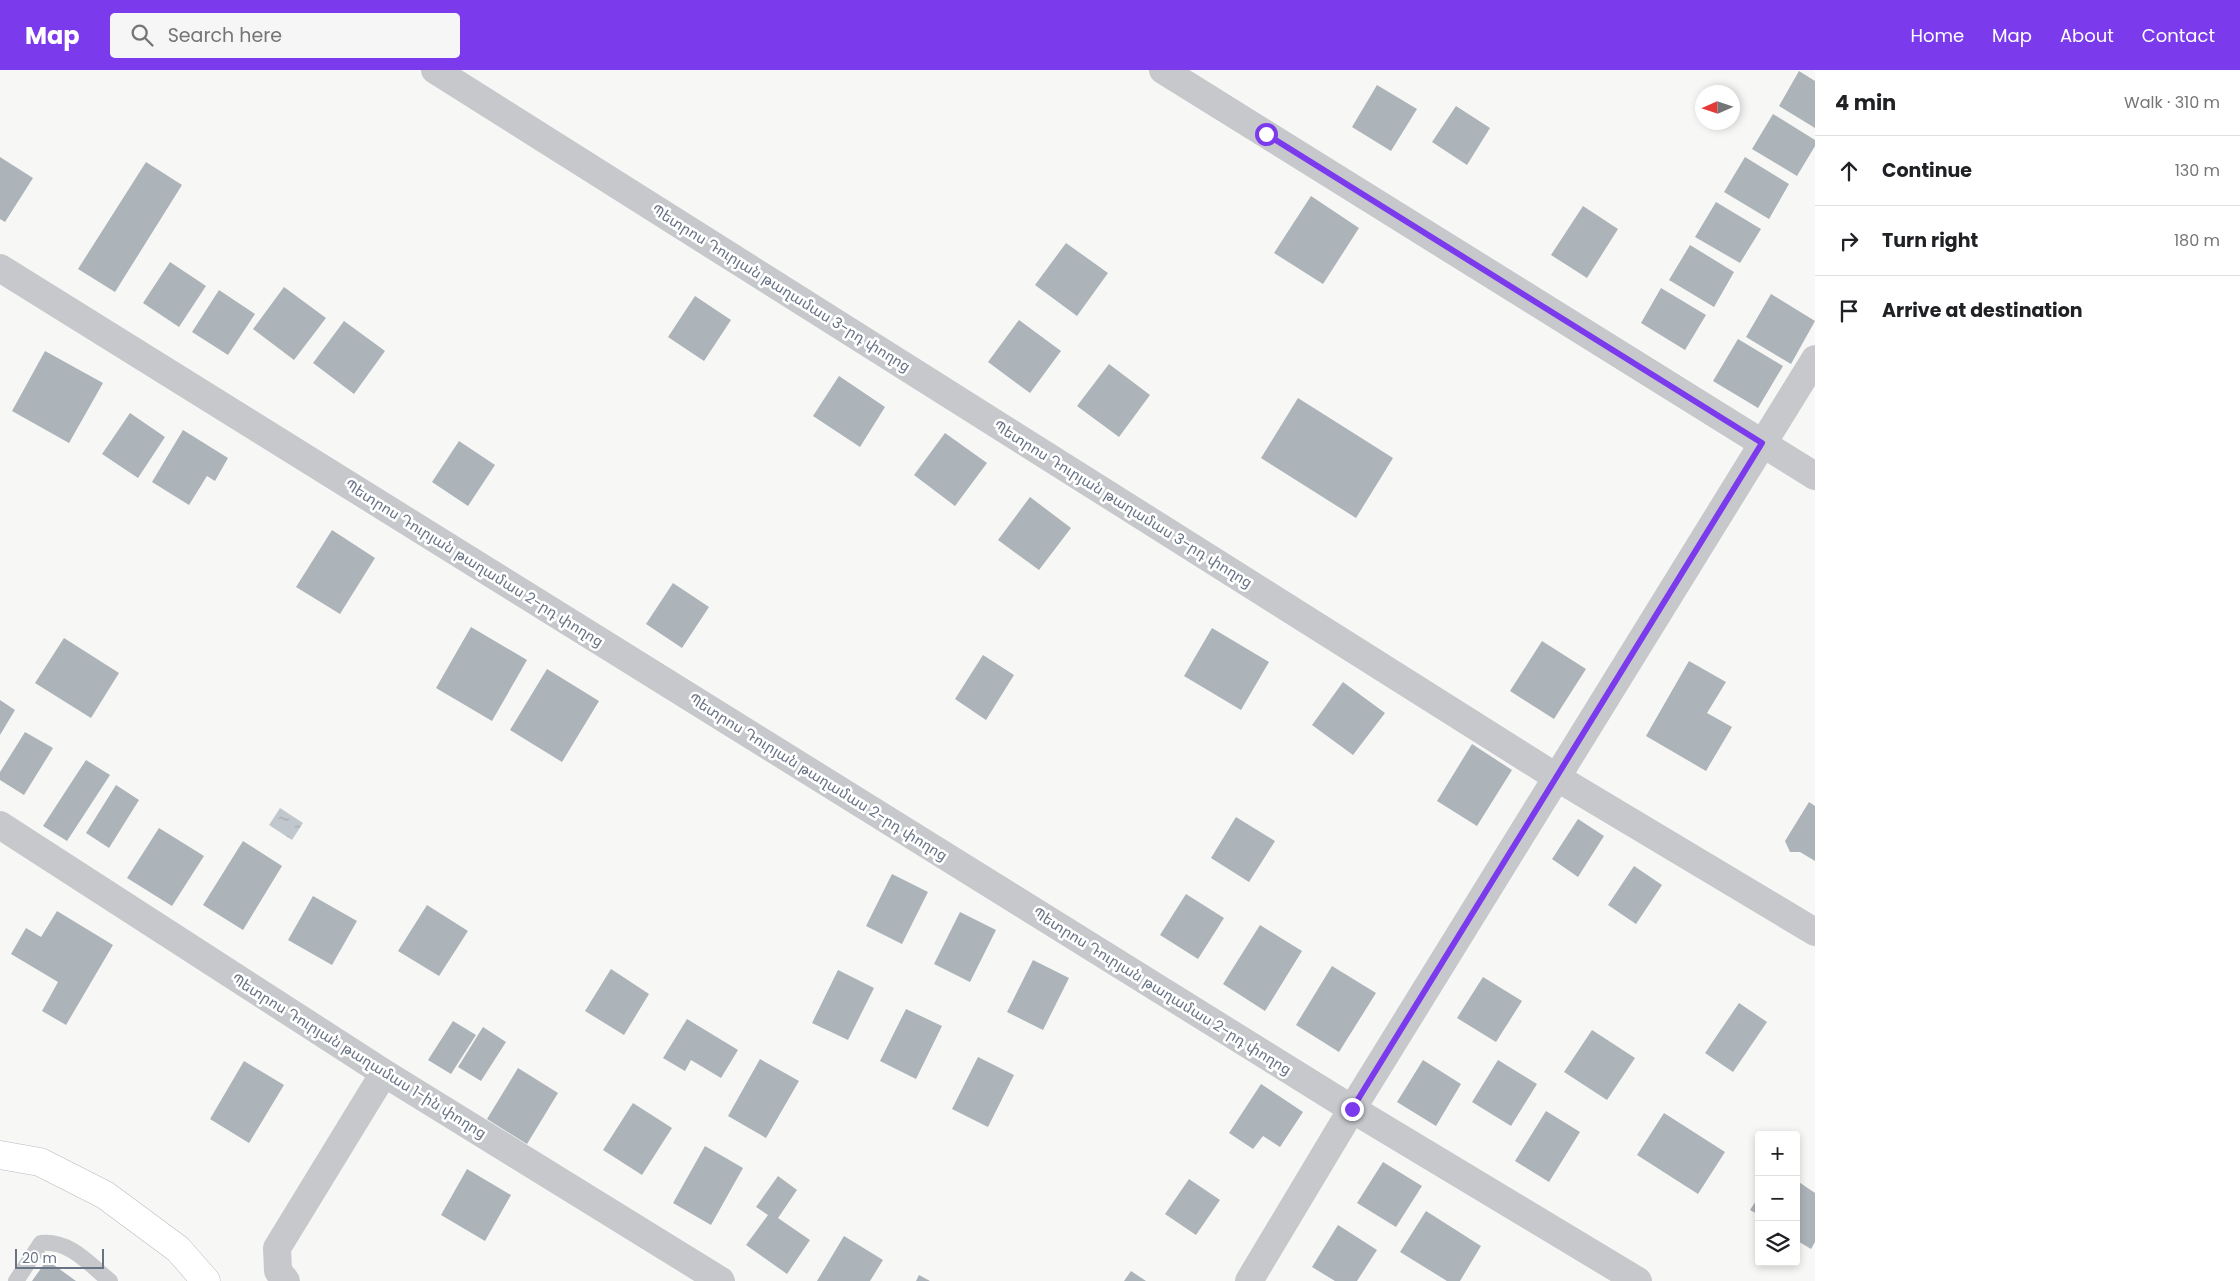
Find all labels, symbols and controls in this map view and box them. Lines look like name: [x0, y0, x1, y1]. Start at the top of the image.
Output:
search box: [110, 13, 460, 58]
text: Map: [25, 19, 80, 52]
icon: search: [128, 21, 156, 49]
text: Search here: [168, 22, 282, 49]
text: Home: [1910, 23, 1964, 48]
text: Map: [1992, 23, 2032, 48]
text: About: [2060, 23, 2114, 48]
text: Contact: [2142, 23, 2215, 48]
north arrow: [1695, 85, 1740, 130]
text: 4 min: [1835, 88, 1896, 117]
text: Walk · 310 m: [2124, 91, 2220, 114]
route start: [1255, 123, 1278, 146]
icon: ahead: [1835, 157, 1863, 185]
text: Continue: [1882, 157, 1972, 184]
text: 130 m: [2175, 159, 2220, 182]
street label: Պետրոս Դուրյան թաղամաս 3-րդ փողոց: [648, 199, 915, 376]
icon: right: [1835, 227, 1863, 255]
text: Turn right: [1882, 227, 1978, 254]
text: 180 m: [2174, 229, 2220, 252]
icon: arrive: [1835, 297, 1863, 325]
text: Arrive at destination: [1882, 297, 2083, 324]
street label: Պետրոս Դուրյան թաղամաս 3-րդ փողոց: [990, 415, 1257, 592]
street label: Պետրոս Դուրյան թաղամաս 2-րդ փողոց: [341, 474, 608, 651]
street label: Պետրոս Դուրյան թաղամաս 2-րդ փողոց: [685, 688, 952, 865]
street label: Պետրոս Դուրյան թաղամաս 2-րդ փողոց: [1029, 902, 1296, 1079]
street label: Պետրոս Դուրյան թաղամաս 1-ին փողոց: [228, 968, 491, 1143]
route end: [1341, 1098, 1364, 1121]
map controls: [1755, 1131, 1800, 1266]
button: +: [1755, 1131, 1800, 1176]
button: −: [1755, 1176, 1800, 1221]
button: layers: [1755, 1221, 1800, 1266]
scale bar: [15, 1246, 104, 1269]
text: 20 m: [22, 1248, 57, 1268]

